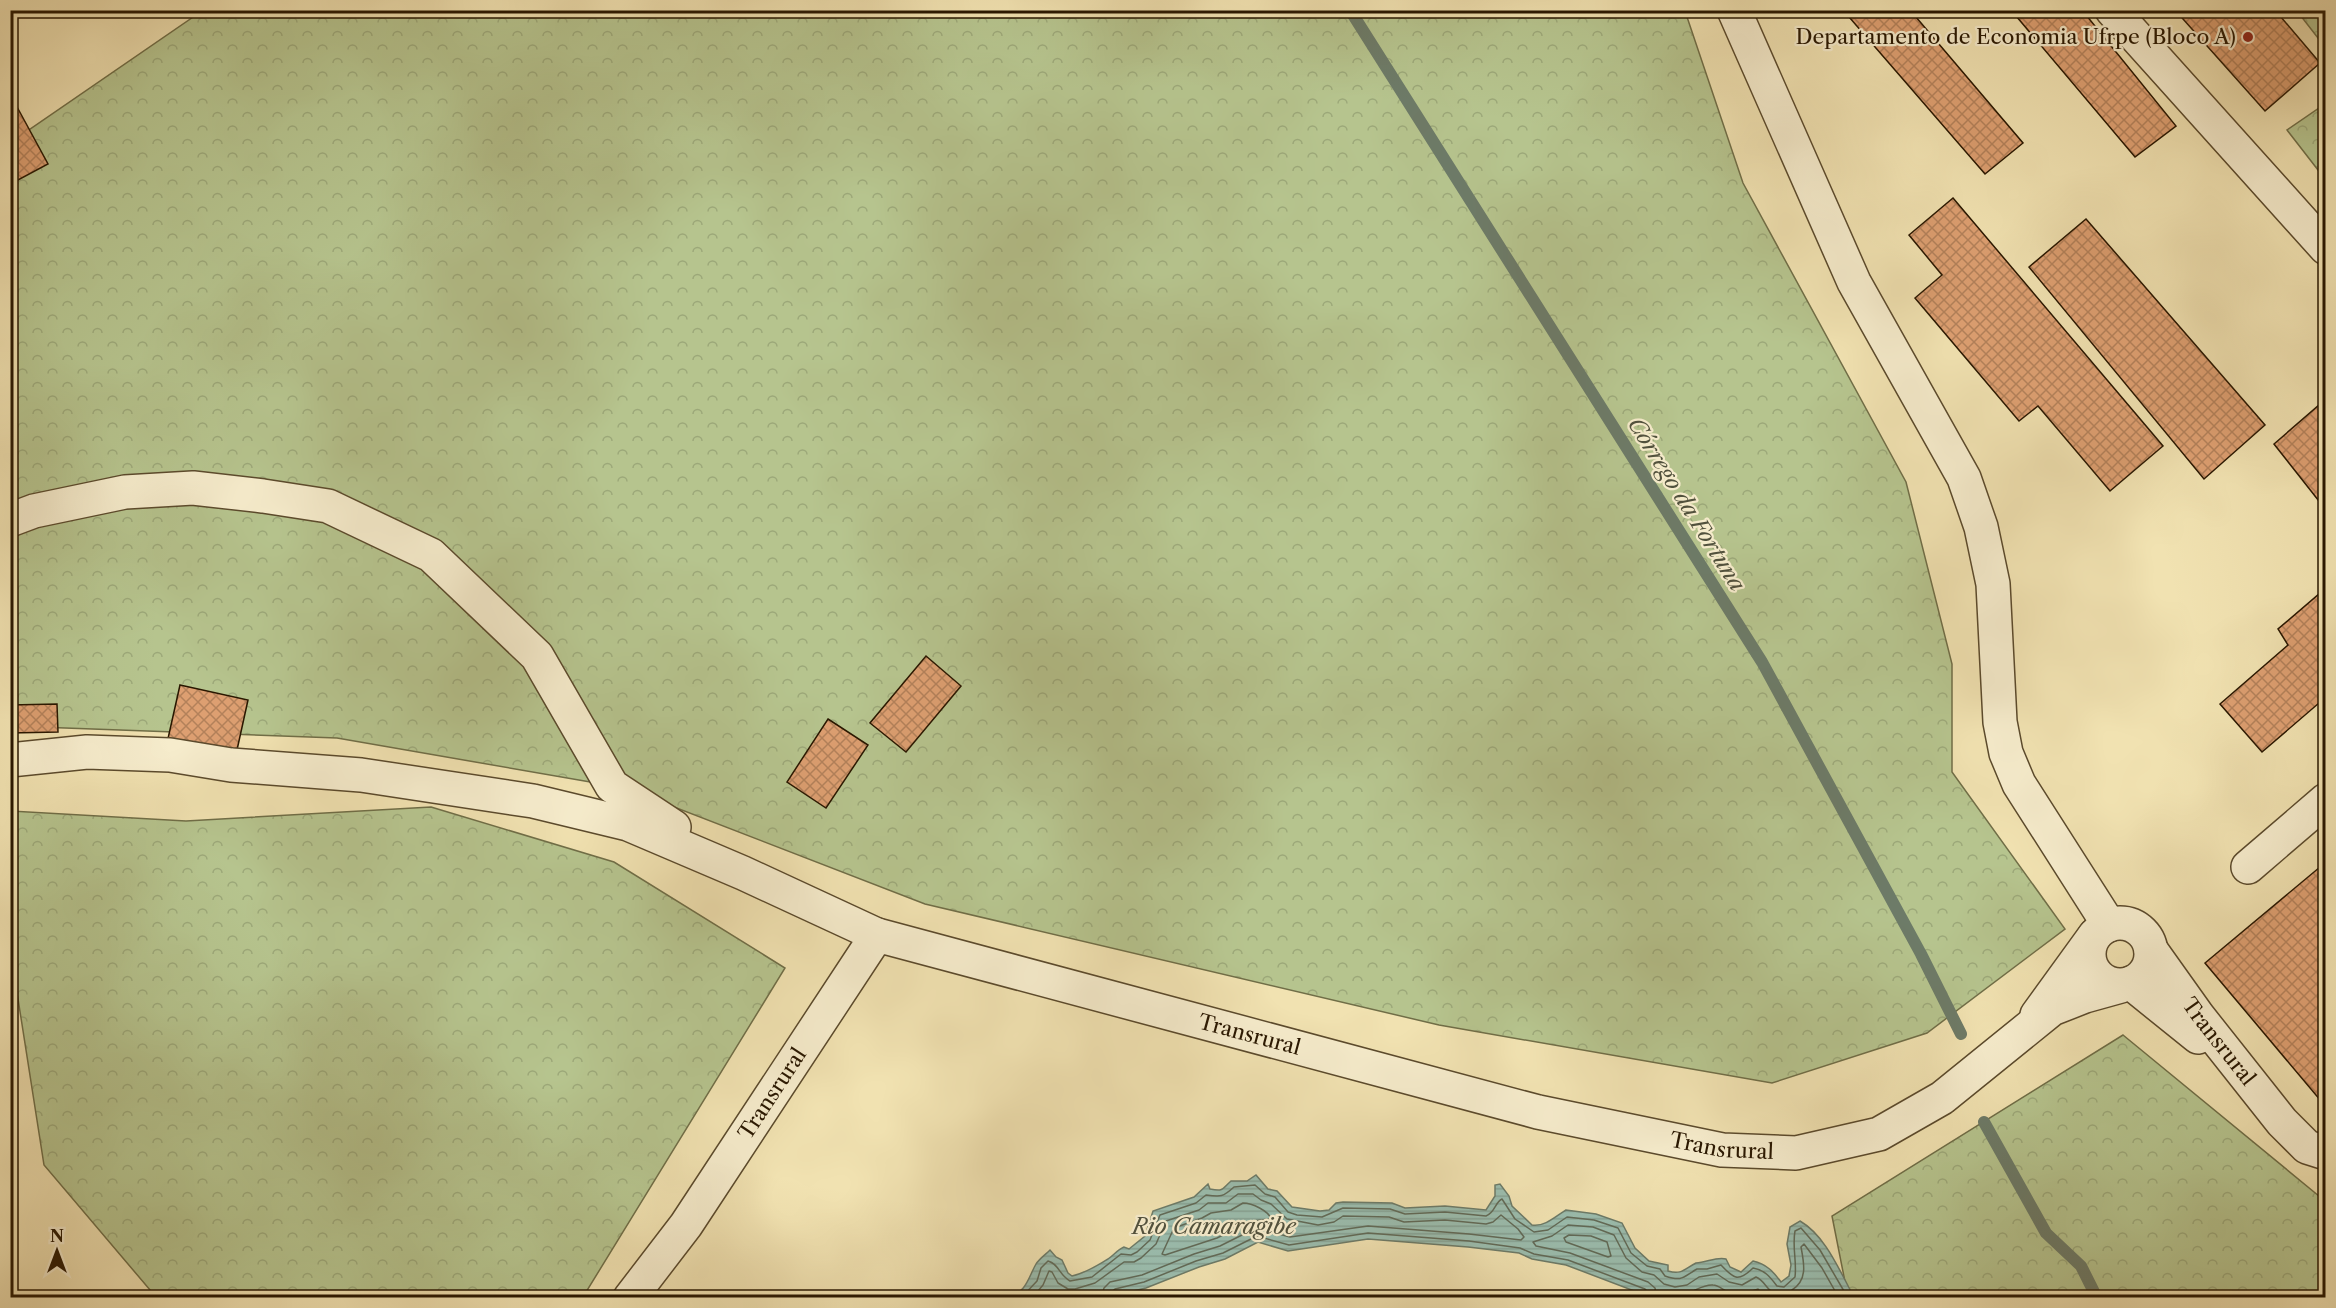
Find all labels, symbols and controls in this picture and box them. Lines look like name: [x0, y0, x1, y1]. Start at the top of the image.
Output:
place label: Departamento de Economia Ufrpe (Bloco A): [1795, 24, 2236, 49]
marker: Departamento de Economia Ufrpe (Bloco A): [2241, 30, 2255, 44]
water label: Córrego da Fortuna: [1622, 412, 1751, 596]
street label: Transrural: [2177, 993, 2261, 1090]
street label: Transrural: [1196, 1009, 1303, 1060]
street label: Transrural: [733, 1043, 811, 1144]
street label: Transrural: [1668, 1127, 1774, 1164]
water label: Rio Camaragibe: [1130, 1213, 1297, 1240]
north arrow: [27, 1221, 87, 1281]
text: N: [50, 1226, 64, 1246]

